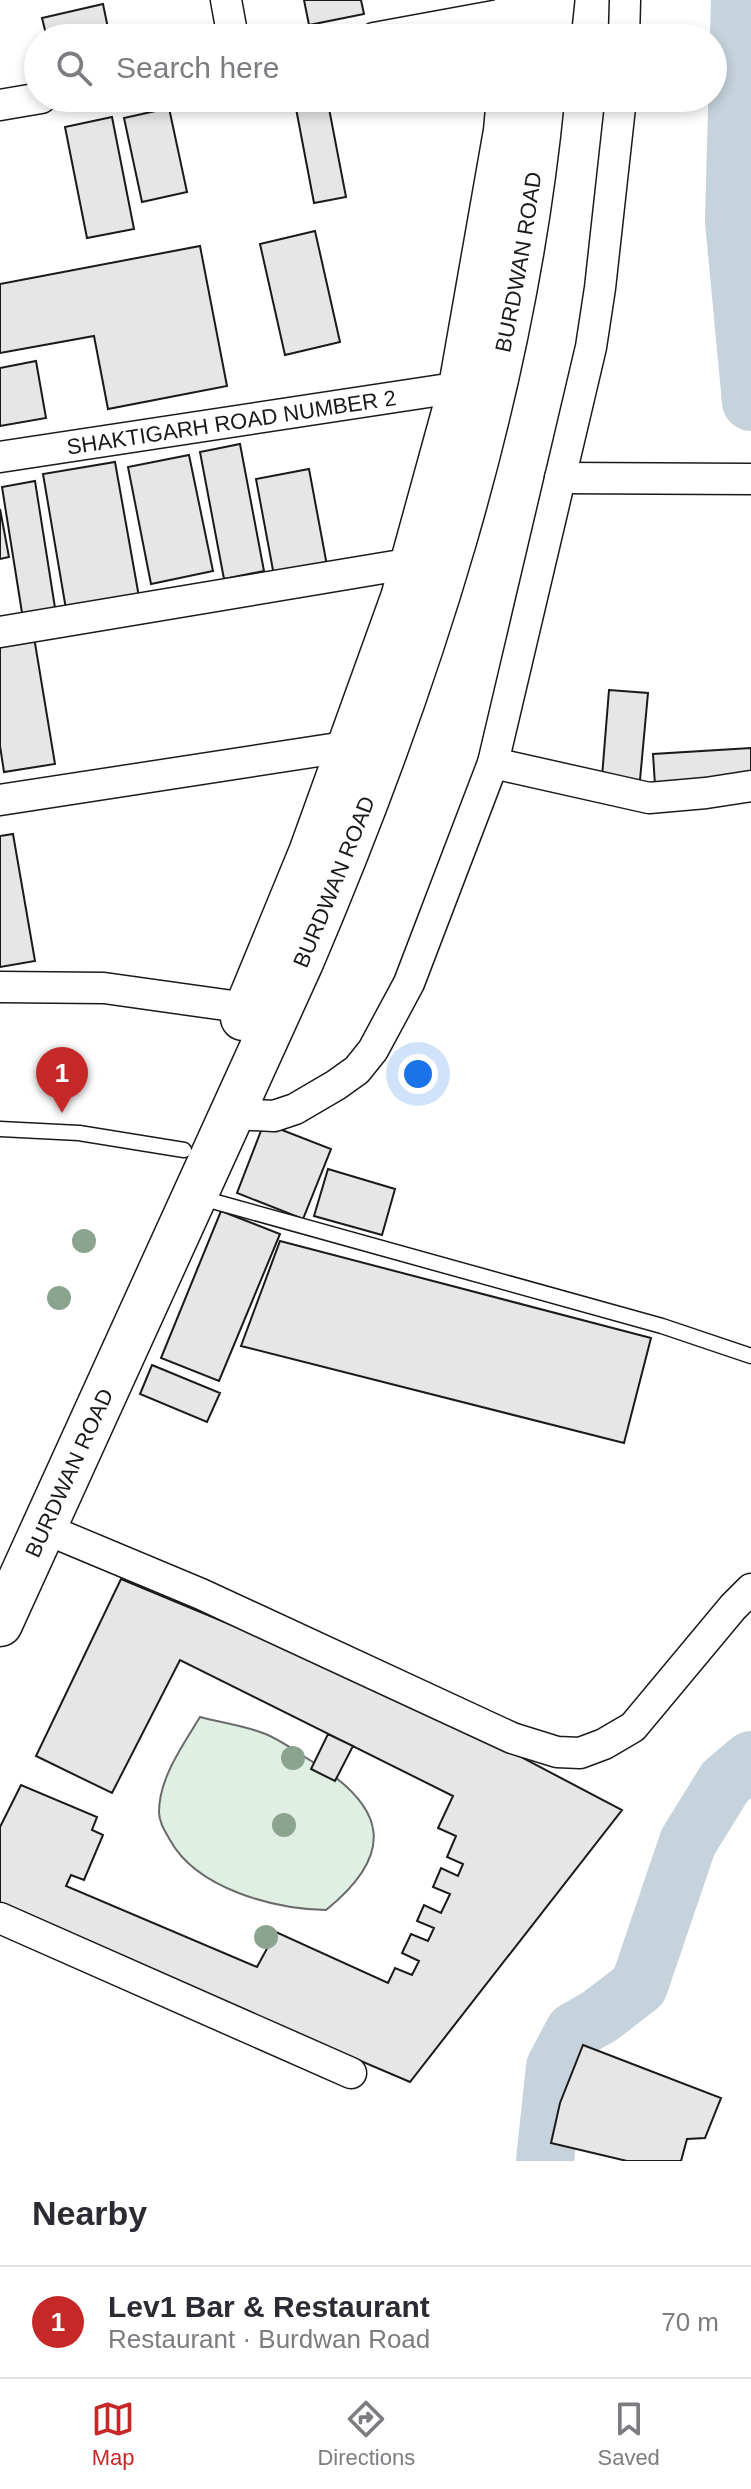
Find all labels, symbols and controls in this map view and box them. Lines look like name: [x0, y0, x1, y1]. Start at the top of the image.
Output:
search box: [24, 24, 727, 112]
icon: search: [52, 46, 96, 90]
text: Search here: [116, 51, 279, 84]
street label: BURDWAN ROAD: [490, 170, 546, 354]
street label: SHAKTIGARH ROAD NUMBER 2: [65, 385, 398, 459]
street label: BURDWAN ROAD: [288, 792, 379, 971]
pin: 1: [36, 1047, 88, 1113]
your location: [398, 1054, 438, 1094]
street label: BURDWAN ROAD: [20, 1385, 118, 1561]
text: Nearby: [32, 2194, 147, 2232]
text: Lev1 Bar & Restaurant: [108, 2290, 430, 2323]
text: 1: [51, 2307, 65, 2337]
text: 70 m: [661, 2307, 719, 2337]
text: Restaurant · Burdwan Road: [108, 2324, 430, 2354]
tab: Map: [91, 2397, 135, 2471]
tab: Directions: [317, 2397, 415, 2471]
tab: Saved: [597, 2397, 660, 2471]

